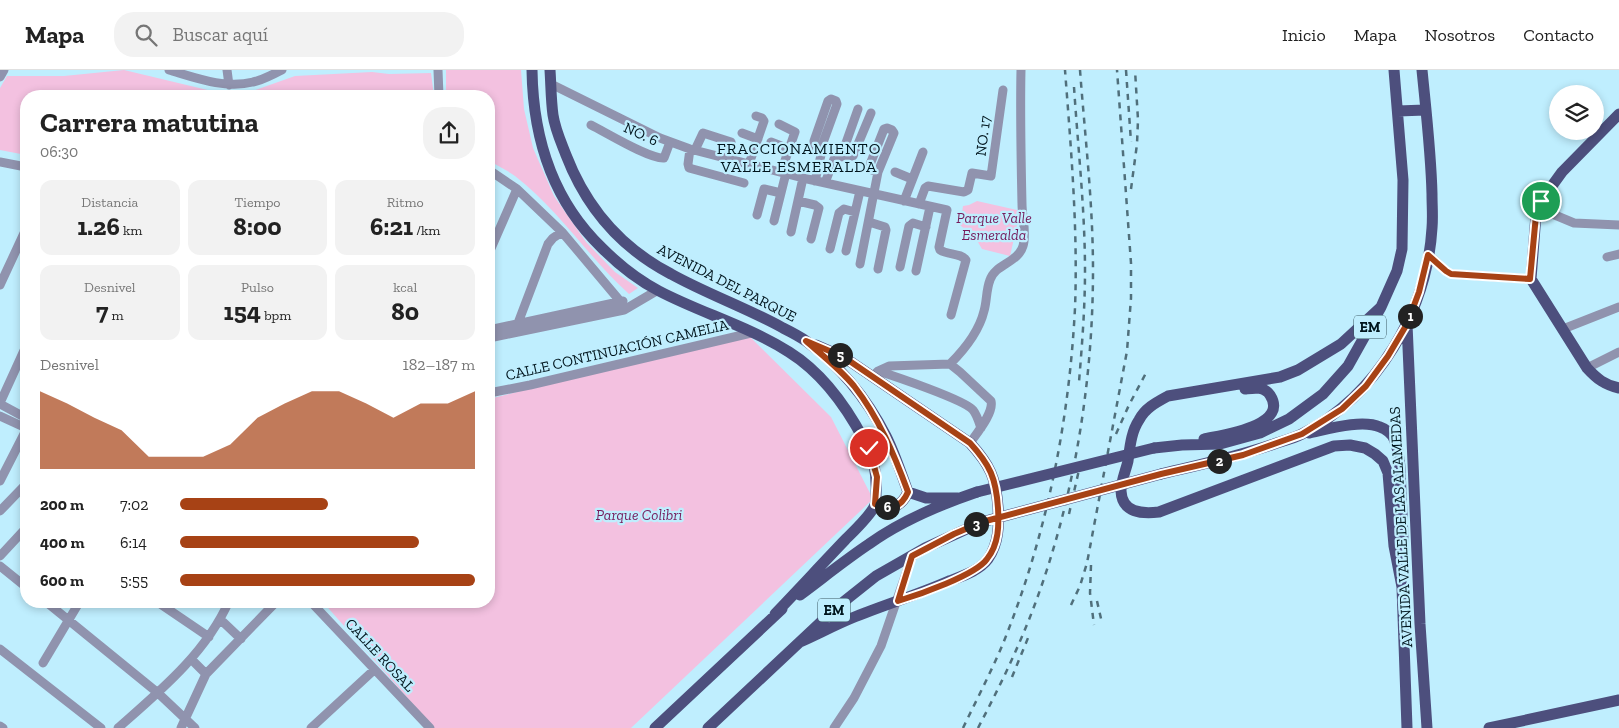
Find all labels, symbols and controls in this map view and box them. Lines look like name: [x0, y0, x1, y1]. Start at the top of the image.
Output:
search box: [114, 12, 464, 57]
text: Mapa: [25, 20, 84, 49]
icon: search: [132, 21, 160, 49]
text: Buscar aquí: [172, 23, 268, 46]
text: Inicio: [1282, 24, 1326, 46]
text: Mapa: [1354, 24, 1397, 46]
text: Nosotros: [1425, 24, 1495, 46]
text: Contacto: [1523, 24, 1594, 46]
map controls: [1549, 85, 1604, 140]
button: layers: [1549, 85, 1604, 140]
text: Carrera matutina: [40, 106, 259, 139]
button: share: [423, 107, 475, 159]
street label: NO. 17: [972, 115, 994, 157]
street label: NO. 6: [621, 118, 661, 150]
district label: FRACCIONAMIENTO VALLE ESMERALDA: [717, 139, 881, 176]
text: 06:30: [40, 142, 78, 161]
pin: [1520, 180, 1562, 222]
icon: arrive: [1527, 187, 1555, 215]
text: Distancia: [81, 194, 138, 211]
text: Tiempo: [234, 194, 281, 211]
text: Ritmo: [387, 194, 424, 211]
park label: Parque Valle Esmeralda: [956, 209, 1032, 244]
text: 1.26: [77, 211, 120, 241]
text: 8:00: [233, 211, 282, 241]
text: 6:21: [370, 211, 413, 241]
text: km: [120, 222, 142, 239]
text: /km: [413, 222, 440, 239]
street label: AVENIDA DEL PARQUE: [655, 240, 800, 326]
text: Desnivel: [84, 279, 136, 296]
text: Pulso: [241, 279, 274, 296]
text: kcal: [393, 279, 417, 296]
text: 7: [96, 296, 108, 326]
text: 154: [224, 296, 261, 326]
text: 80: [391, 296, 419, 326]
pin: 1: [1398, 304, 1422, 328]
text: m: [108, 307, 124, 324]
text: bpm: [261, 307, 291, 324]
text: 1: [1408, 308, 1413, 325]
street label: CALLE CONTINUACIÓN CAMELIA: [504, 316, 730, 384]
road number: EM: [1354, 316, 1386, 338]
pin: 5: [828, 342, 852, 368]
text: 5: [837, 347, 844, 364]
text: Desnivel: [40, 355, 99, 374]
text: 182–187 m: [403, 355, 475, 374]
street label: AVENIDA VALLE DE LAS ALAMEDAS: [1386, 406, 1416, 648]
pin: [848, 427, 890, 469]
icon: check: [855, 434, 883, 462]
pin: 2: [1206, 448, 1232, 474]
text: 2: [1216, 453, 1223, 470]
pin: 6: [874, 494, 900, 520]
text: 200 m: [40, 495, 84, 514]
text: 7:02: [120, 495, 149, 514]
text: 6: [884, 499, 891, 516]
park label: Parque Colibri: [596, 506, 683, 524]
pin: 3: [964, 512, 988, 536]
text: 3: [973, 516, 980, 533]
text: 400 m: [40, 533, 85, 552]
text: 6:14: [120, 533, 147, 552]
text: 600 m: [40, 571, 84, 590]
text: 5:55: [120, 571, 148, 590]
road number: EM: [818, 598, 850, 622]
street label: CALLE ROSAL: [341, 615, 419, 695]

